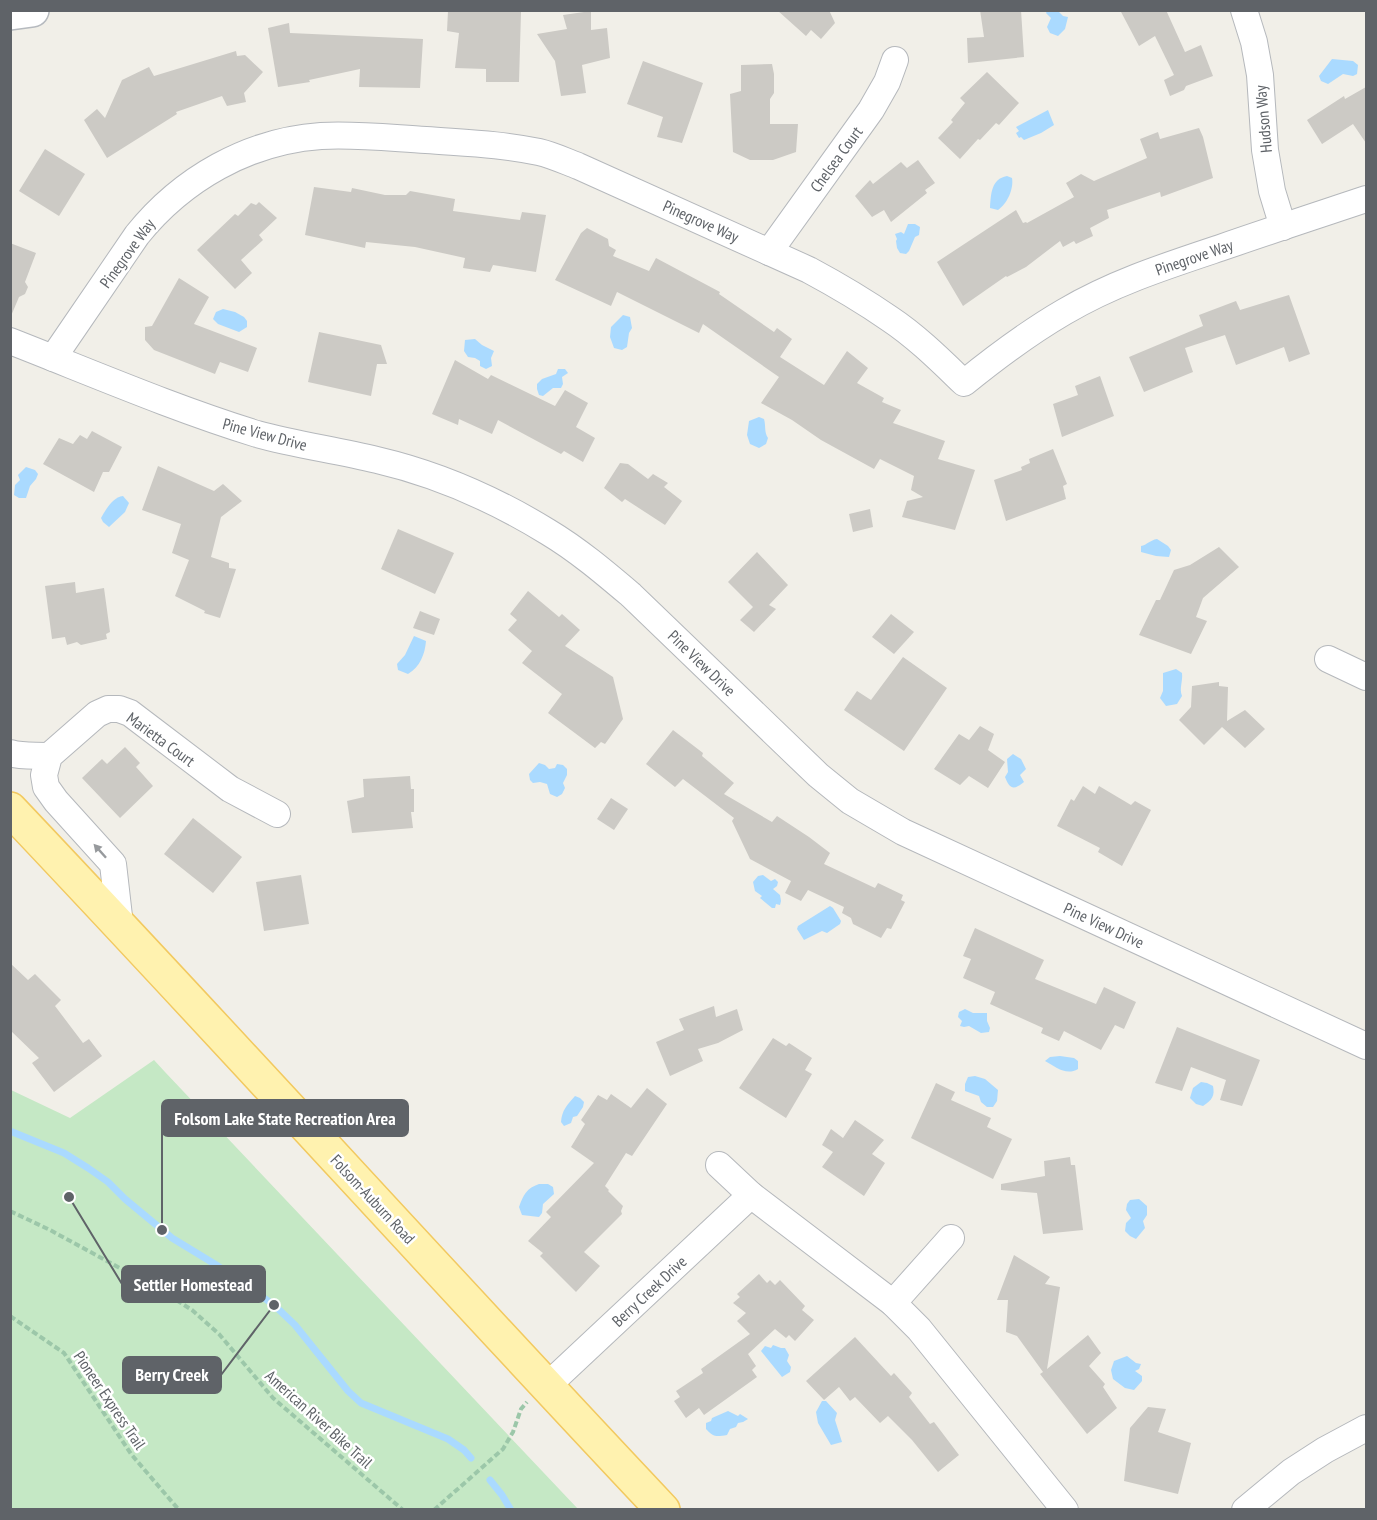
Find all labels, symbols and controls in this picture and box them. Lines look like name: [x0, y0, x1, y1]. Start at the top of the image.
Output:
street label: Hudson Way: [1250, 84, 1276, 154]
street label: Chelsea Court: [805, 122, 867, 196]
street label: Pinegrove Way: [660, 195, 742, 247]
street label: Pinegrove Way: [95, 214, 159, 292]
street label: Pinegrove Way: [1153, 234, 1235, 280]
street label: Pine View Drive: [221, 413, 309, 455]
street label: Pine View Drive: [664, 626, 740, 700]
street label: Marietta Court: [123, 708, 200, 771]
one-way arrow: [94, 844, 108, 858]
street label: Pine View Drive: [1061, 898, 1147, 952]
callout: Folsom Lake State Recreation Area: [162, 1100, 408, 1136]
text: Folsom Lake State Recreation Area: [174, 1107, 396, 1130]
street label: Folsom-Auburn Road: [326, 1150, 420, 1248]
street label: Berry Creek Drive: [608, 1251, 690, 1331]
callout: Settler Homestead: [122, 1266, 265, 1302]
text: Settler Homestead: [134, 1273, 252, 1296]
street label: Pioneer Express Trail: [70, 1347, 150, 1453]
callout: Berry Creek: [123, 1357, 221, 1393]
text: Berry Creek: [135, 1363, 209, 1386]
street label: American River Bike Trail: [261, 1366, 377, 1472]

